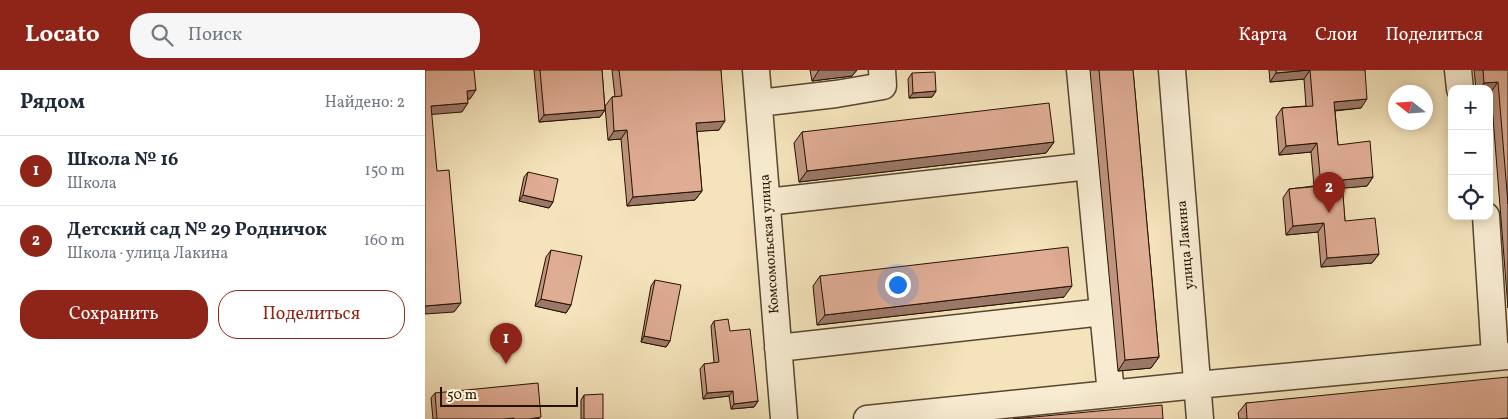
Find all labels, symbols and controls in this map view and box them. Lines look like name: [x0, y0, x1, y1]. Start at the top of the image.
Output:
search box: [130, 13, 480, 58]
text: Locato: [25, 18, 100, 52]
icon: search: [148, 21, 176, 49]
text: Поиск: [188, 22, 242, 48]
text: Карта: [1239, 23, 1287, 48]
text: Слои: [1315, 23, 1357, 48]
text: Поделиться: [1385, 23, 1483, 48]
north arrow: [1388, 85, 1433, 130]
map controls: [1448, 85, 1493, 220]
button: +: [1448, 85, 1493, 130]
text: Рядом: [20, 88, 85, 117]
text: Найдено: 2: [325, 92, 405, 114]
button: −: [1448, 130, 1493, 175]
text: Школа № 16: [67, 147, 178, 173]
text: 1: [33, 160, 39, 182]
text: 150 m: [364, 160, 405, 182]
pin: 2: [1313, 172, 1345, 213]
text: Школа: [67, 173, 117, 195]
street label: Комсомольская улица: [756, 173, 784, 315]
button: locate: [1448, 175, 1493, 220]
street label: улица Лакина: [1173, 199, 1199, 291]
text: Детский сад № 29 Родничок: [67, 217, 327, 243]
text: 2: [32, 230, 40, 252]
text: 160 m: [364, 230, 405, 252]
text: Школа · улица Лакина: [67, 243, 228, 265]
your location: [885, 272, 911, 298]
button: Сохранить: [20, 290, 208, 339]
button: Поделиться: [218, 290, 405, 339]
pin: 1: [490, 323, 522, 364]
scale bar: [440, 384, 577, 407]
text: 50 m: [447, 386, 477, 405]

